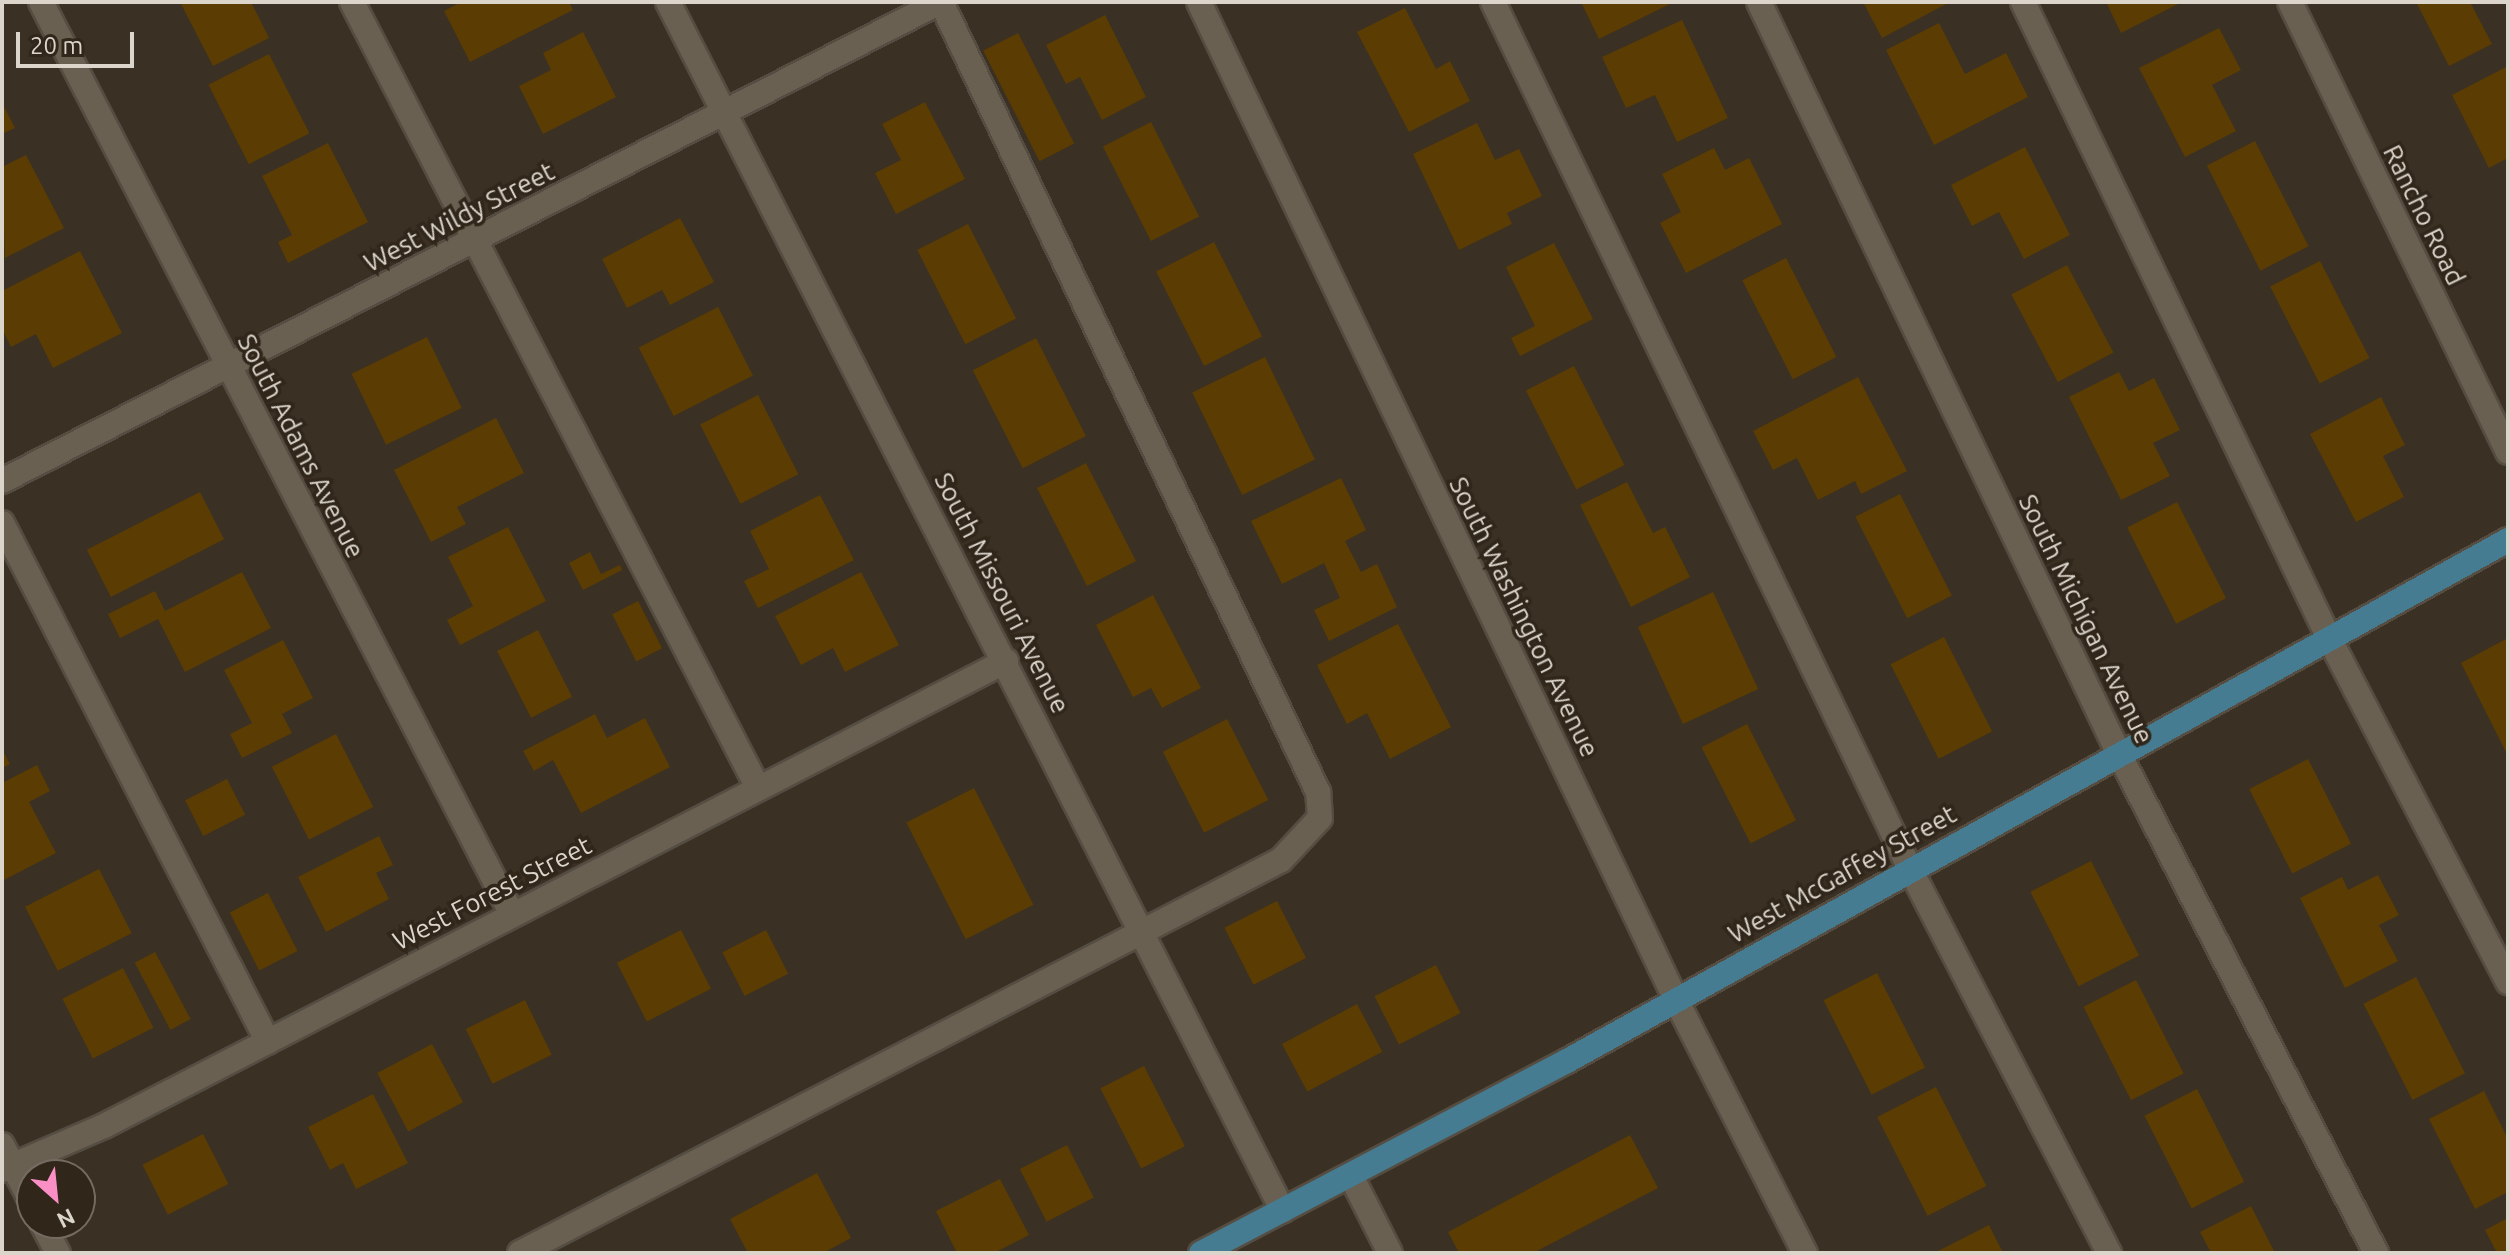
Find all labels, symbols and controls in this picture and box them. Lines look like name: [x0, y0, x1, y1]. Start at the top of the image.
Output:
scale bar: [20, 16, 138, 66]
text: 20 m: [30, 32, 83, 59]
street label: Rancho Road: [2377, 140, 2471, 290]
street label: West Wildy Street: [359, 156, 559, 278]
street label: South Adams Avenue: [231, 329, 371, 563]
street label: South Missouri Avenue: [928, 467, 1076, 719]
street label: South Washington Avenue: [1443, 472, 1605, 762]
street label: South Michigan Avenue: [2012, 489, 2160, 749]
street label: West McGaffey Street: [1722, 798, 1962, 950]
street label: West Forest Street: [388, 829, 596, 957]
north arrow: [16, 1159, 96, 1239]
text: N: [53, 1204, 79, 1234]

